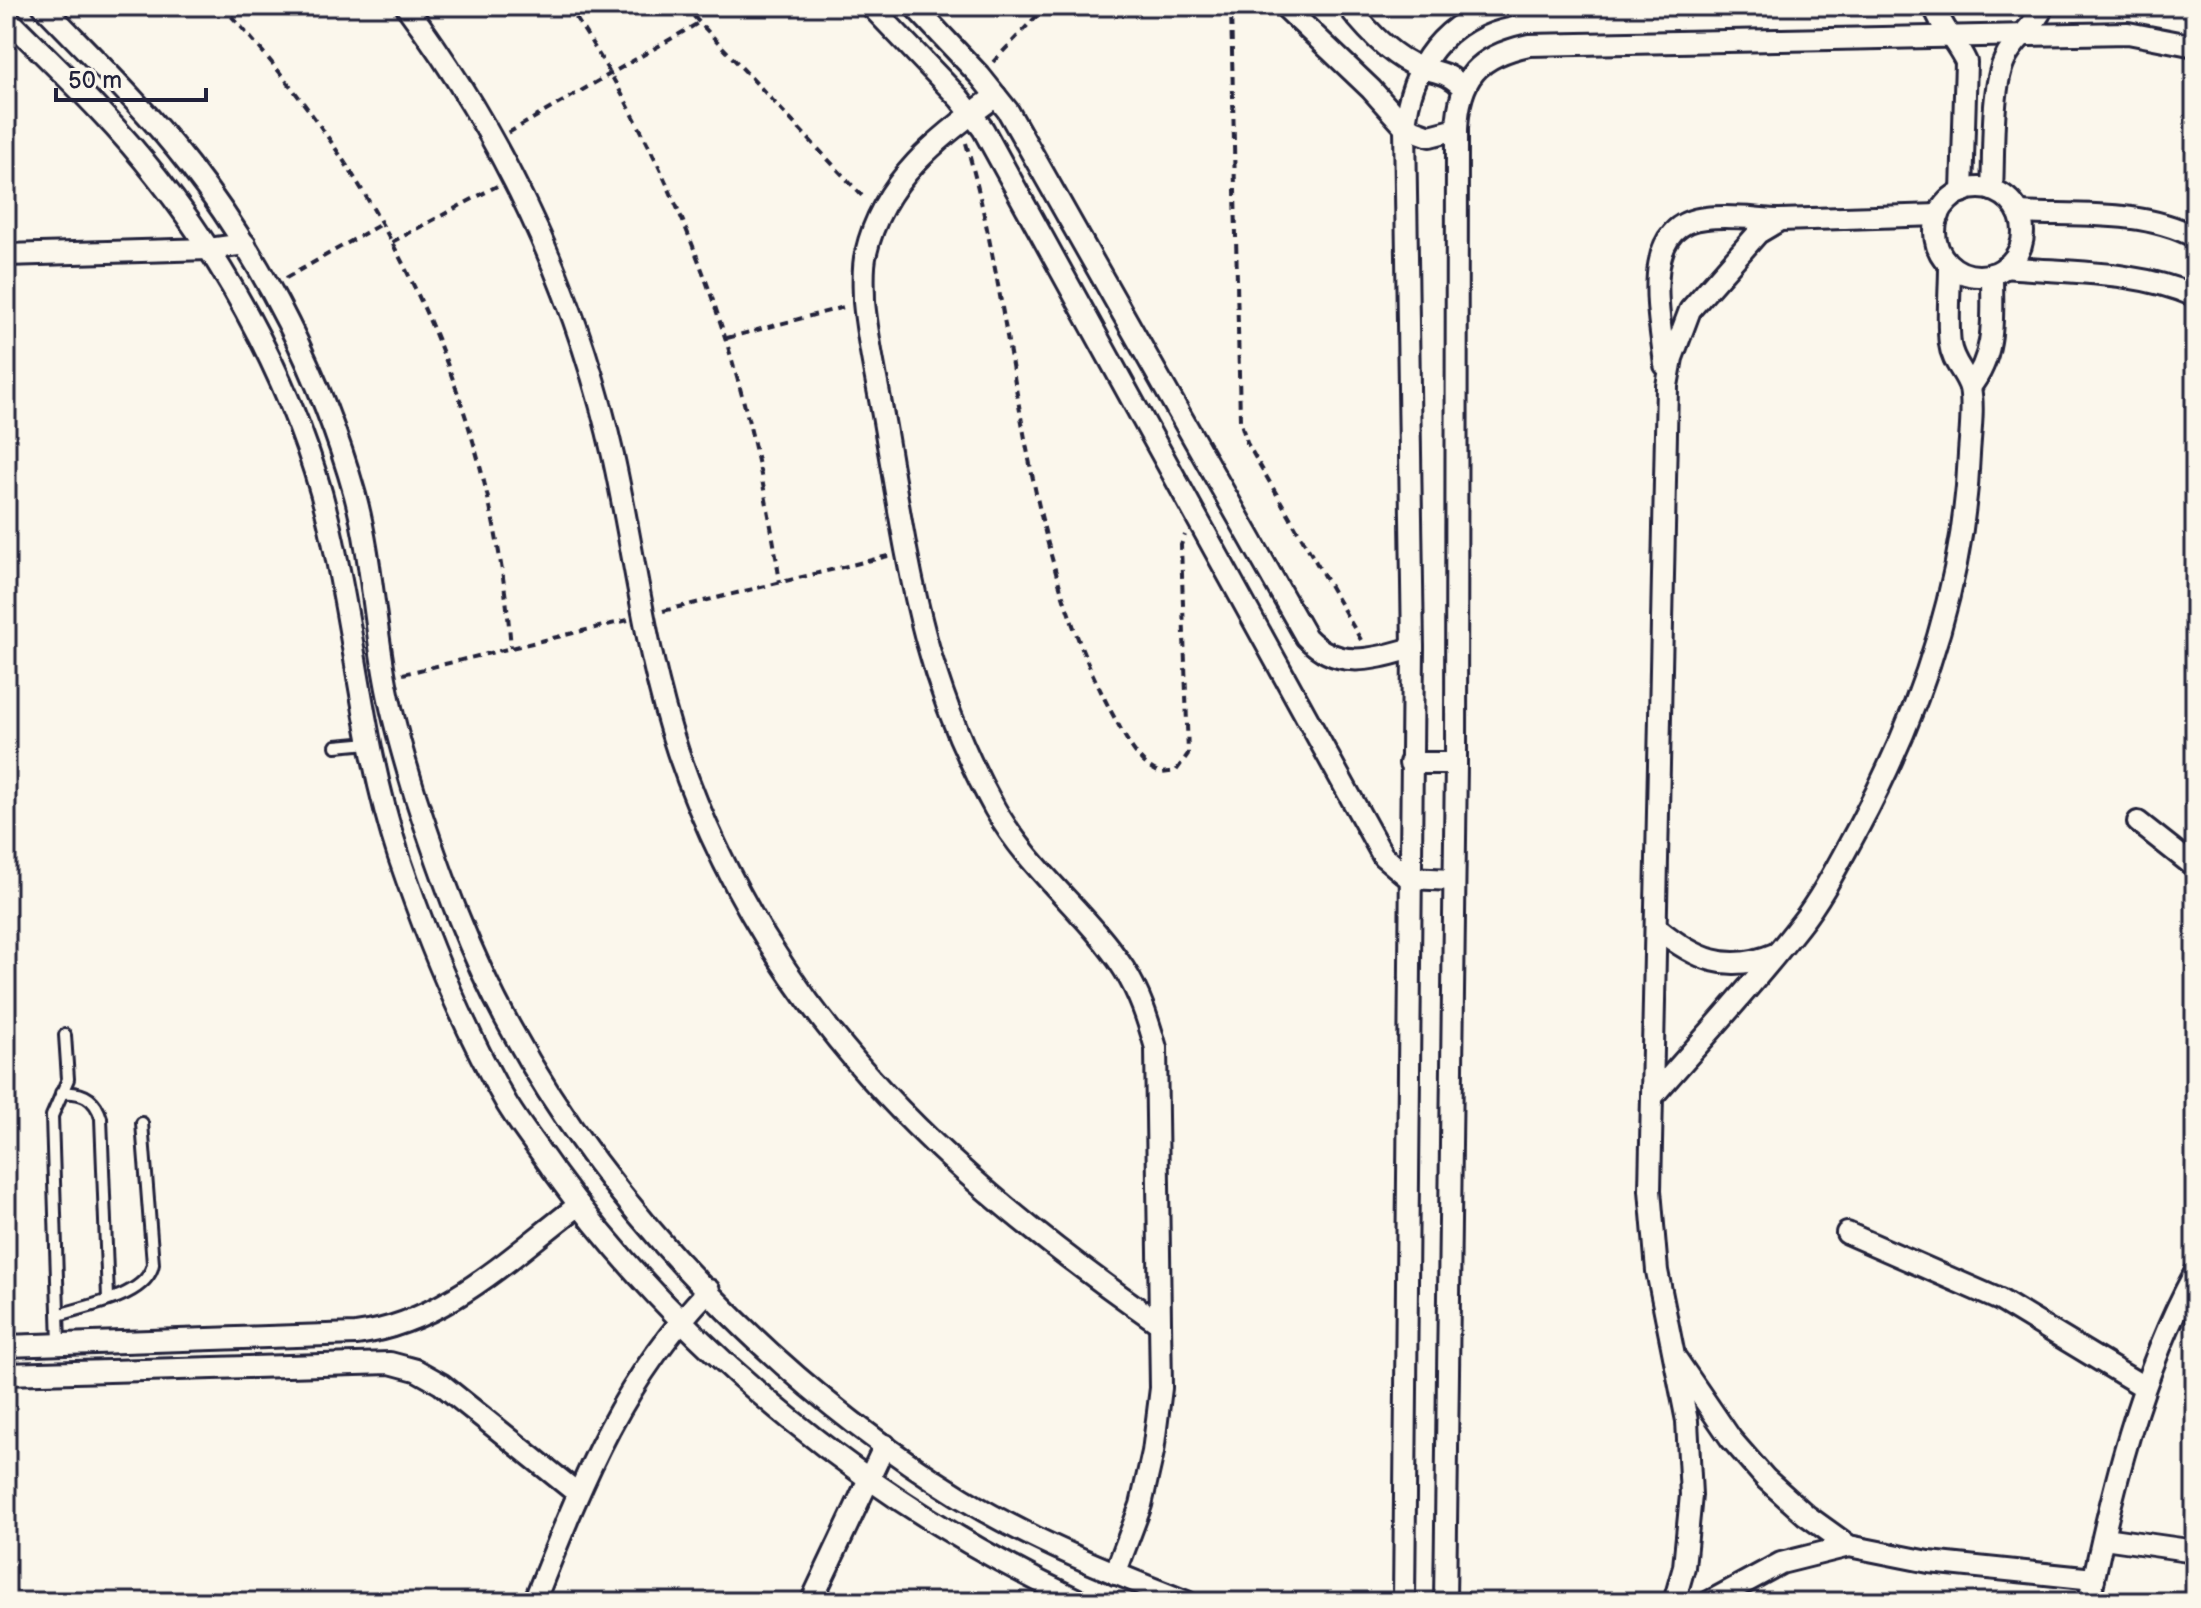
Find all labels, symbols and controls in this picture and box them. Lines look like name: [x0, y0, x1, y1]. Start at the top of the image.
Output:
scale bar: [56, 52, 206, 102]
text: 50 m: [68, 66, 122, 95]

